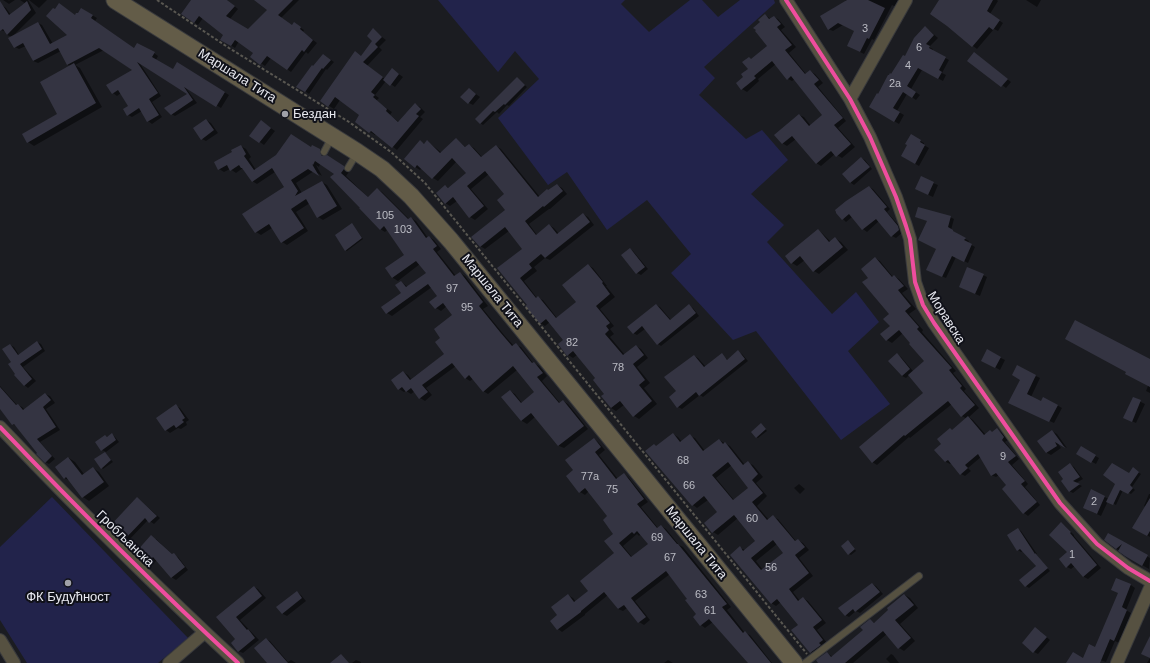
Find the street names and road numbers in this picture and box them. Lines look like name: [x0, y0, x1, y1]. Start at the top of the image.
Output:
street label: Маршала Тита: [195, 46, 279, 106]
street label: Маршала Тита: [458, 251, 526, 331]
street label: Моравска: [924, 289, 968, 347]
street label: Маршала Тита: [662, 503, 730, 583]
street label: Гробљанска: [93, 508, 157, 570]

